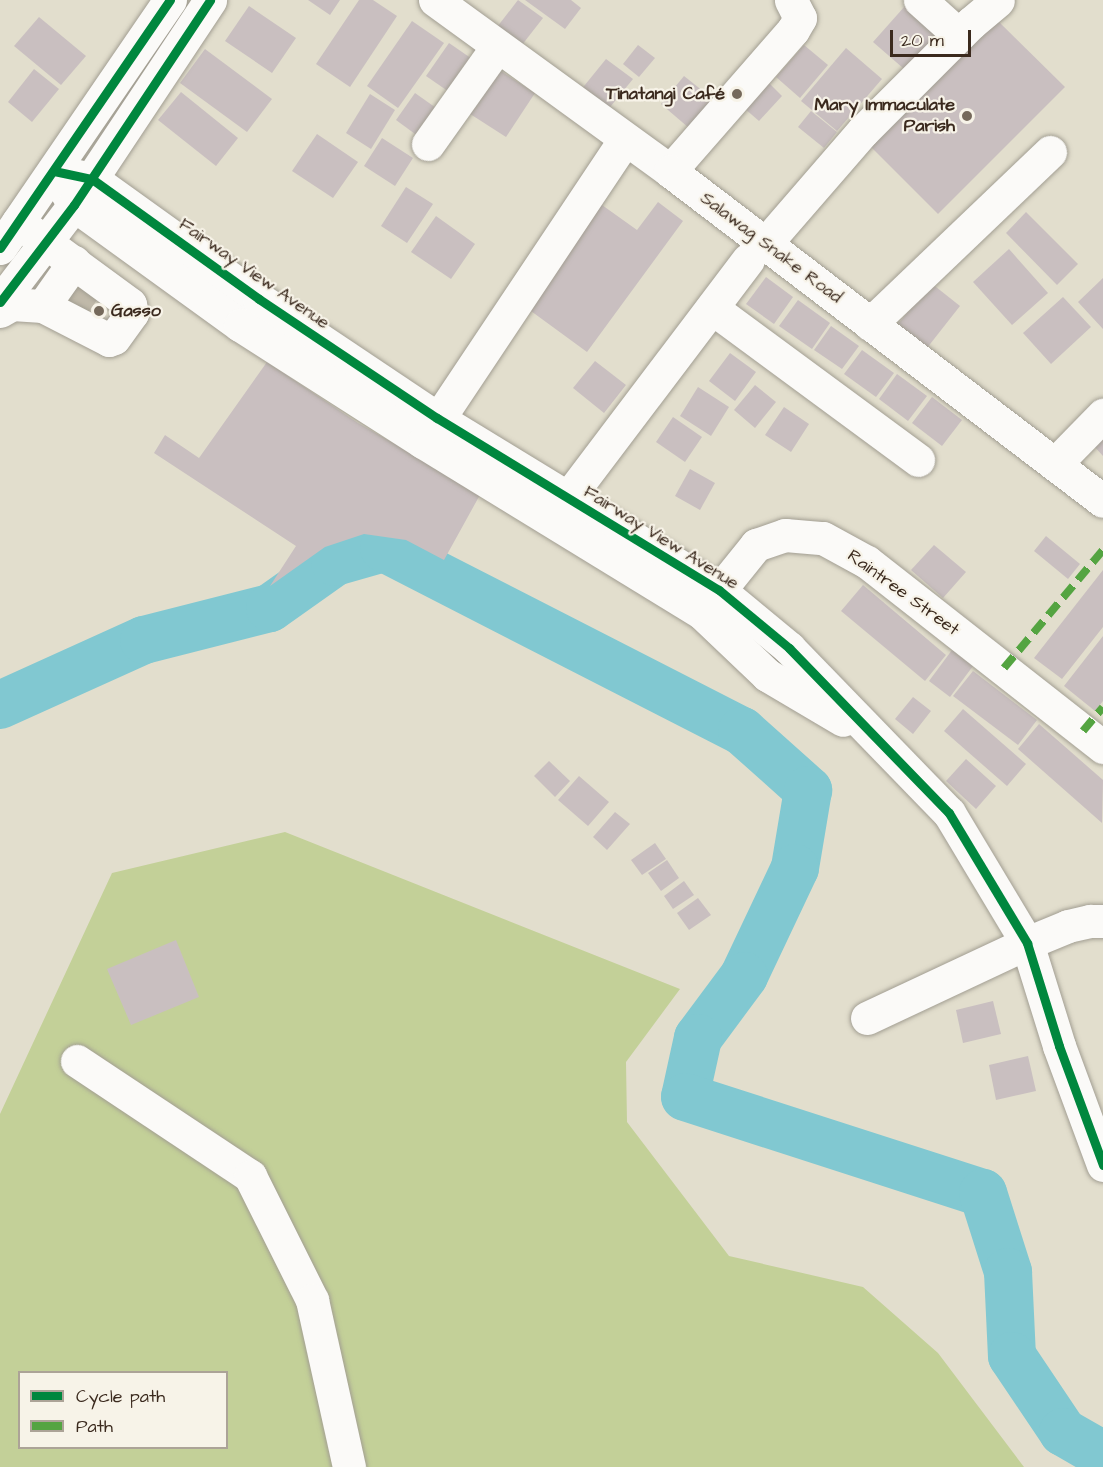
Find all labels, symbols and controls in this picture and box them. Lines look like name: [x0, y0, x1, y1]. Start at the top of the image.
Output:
scale bar: [893, 18, 974, 56]
text: 20 m: [901, 28, 944, 53]
place label: Tinatangi Café: [606, 83, 725, 105]
marker: Tinatangi Café: [730, 87, 744, 101]
place label: Mary Immaculate Parish: [814, 95, 955, 138]
marker: Mary Immaculate Parish: [960, 109, 974, 123]
street label: Salawag Snake Road: [696, 188, 846, 308]
street label: Fairway View Avenue: [174, 214, 334, 334]
place label: Gasso: [111, 300, 161, 322]
marker: Gasso: [92, 304, 106, 318]
street label: Fairway View Avenue: [579, 481, 743, 595]
street label: Raintree Street: [843, 545, 963, 641]
legend: [18, 1371, 228, 1449]
text: Cycle path: [76, 1384, 165, 1409]
text: Path: [76, 1414, 113, 1439]

